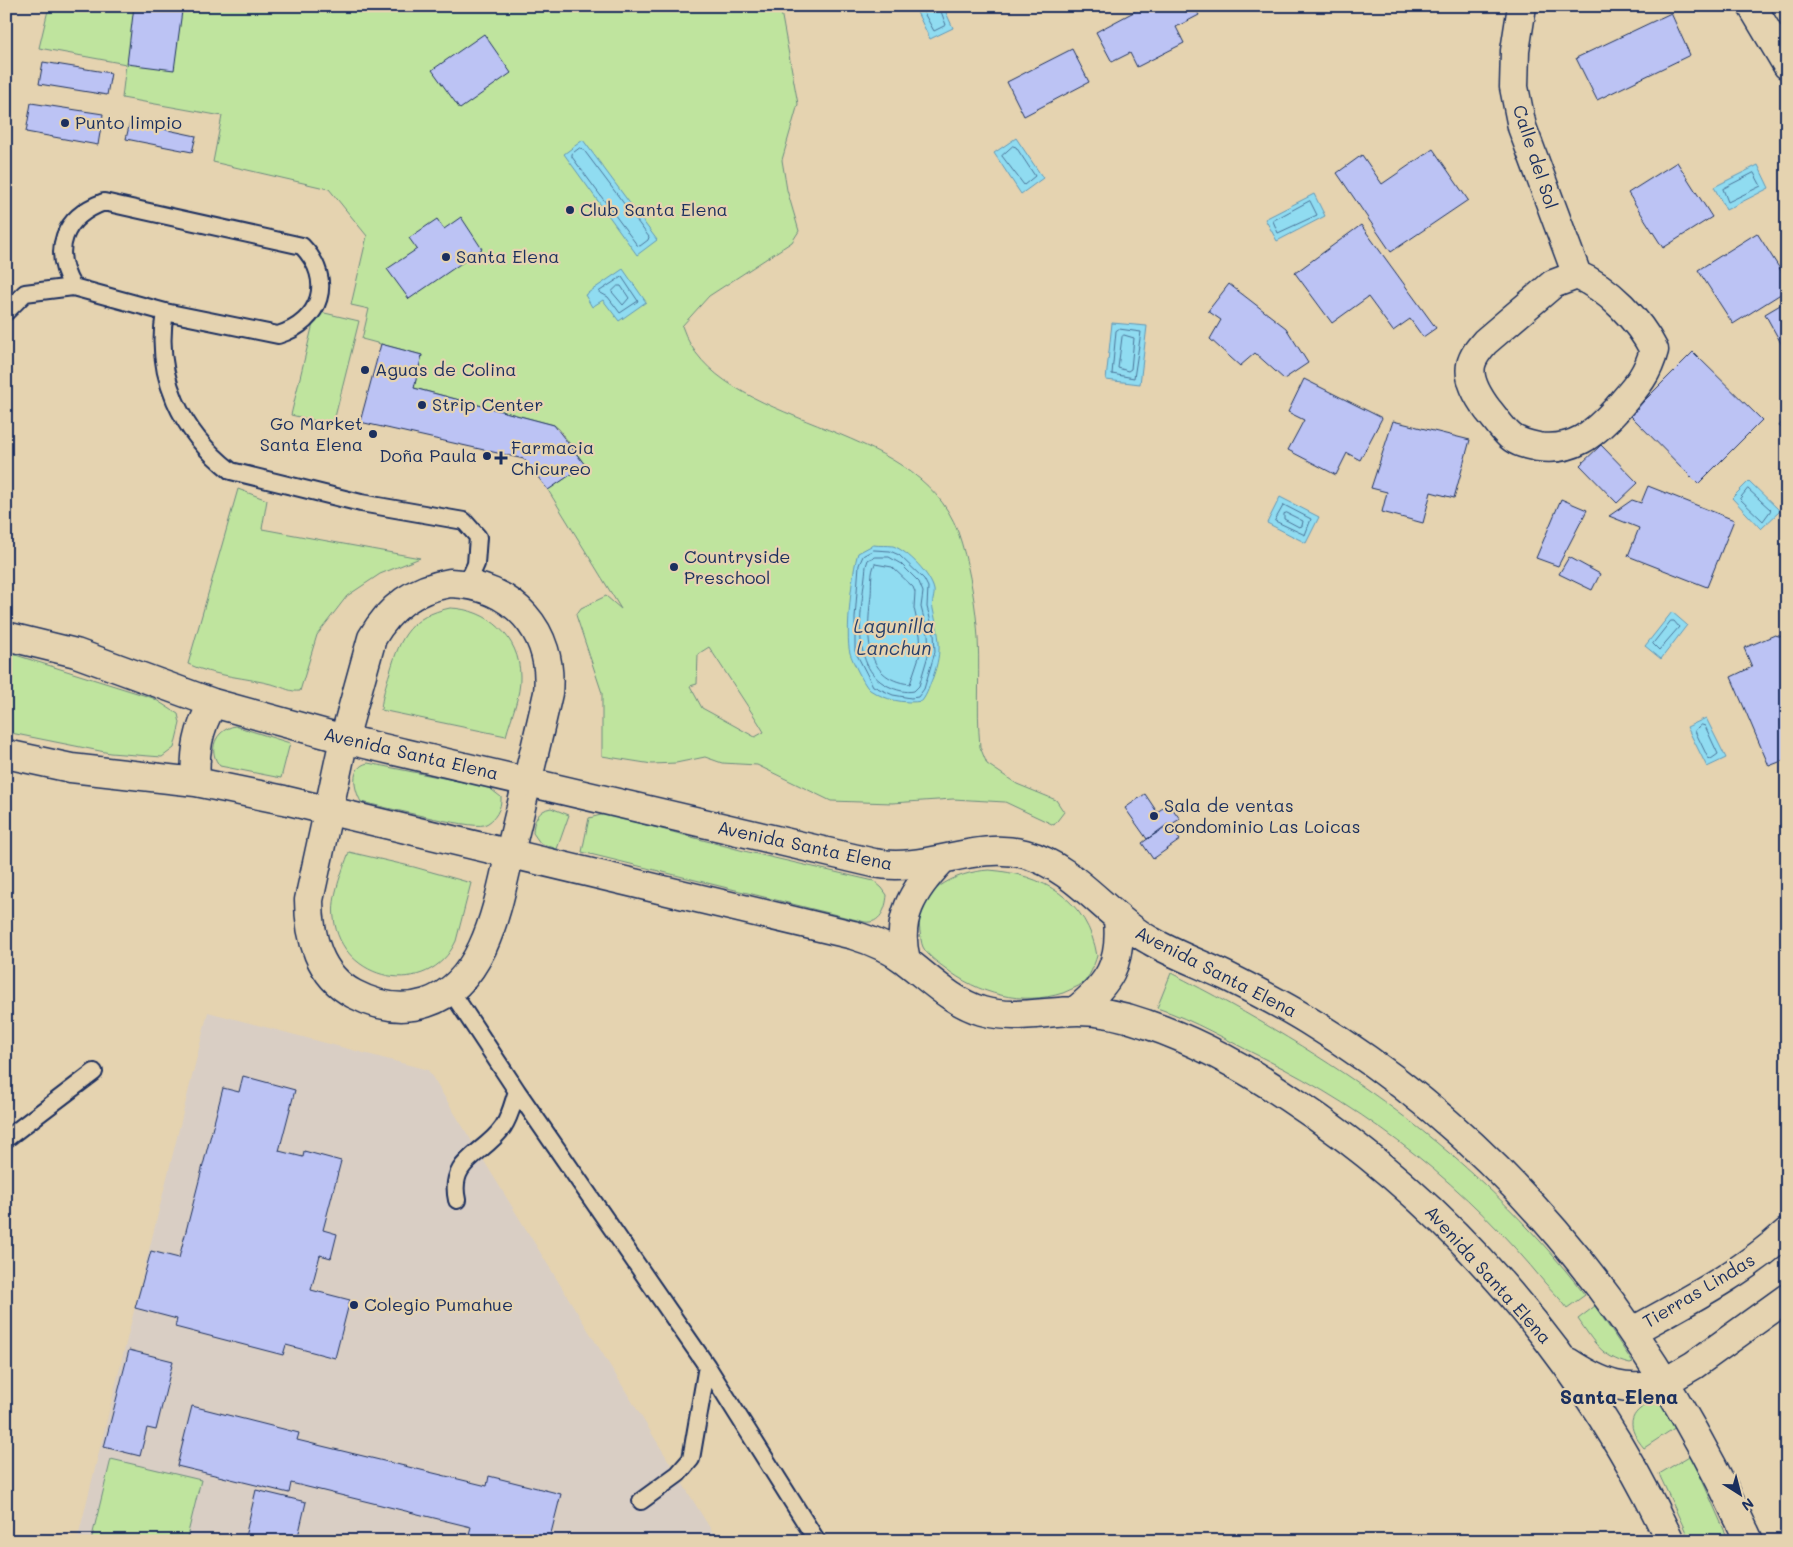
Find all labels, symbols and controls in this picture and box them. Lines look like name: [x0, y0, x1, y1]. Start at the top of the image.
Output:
street label: Calle del Sol: [1508, 102, 1564, 212]
place label: Punto limpio: [75, 110, 182, 134]
marker: Punto limpio: [59, 117, 71, 129]
place label: Club Santa Elena: [580, 197, 728, 221]
marker: Club Santa Elena: [564, 204, 576, 216]
place label: Santa Elena: [456, 244, 559, 268]
marker: Santa Elena: [440, 251, 452, 263]
place label: Aguas de Colina: [375, 357, 517, 381]
marker: Aguas de Colina: [359, 364, 371, 376]
place label: Strip Center: [432, 392, 544, 416]
marker: Strip Center: [416, 399, 428, 411]
place label: Go Market Santa Elena: [260, 411, 363, 456]
marker: Go Market Santa Elena: [367, 428, 379, 440]
place label: Farmacia Chicureo: [511, 435, 594, 480]
place label: Doña Paula: [379, 443, 477, 467]
marker: Doña Paula: [481, 450, 493, 462]
marker: Farmacia Chicureo: [495, 452, 507, 464]
place label: Countryside Preschool: [684, 544, 791, 589]
marker: Countryside Preschool: [668, 561, 680, 573]
water label: Lagunilla Lanchun: [854, 613, 934, 660]
street label: Avenida Santa Elena: [322, 721, 501, 785]
place label: Sala de ventas condominio Las Loicas: [1164, 793, 1360, 838]
marker: Sala de ventas condominio Las Loicas: [1148, 810, 1160, 822]
street label: Avenida Santa Elena: [715, 815, 895, 875]
street label: Avenida Santa Elena: [1131, 920, 1301, 1022]
street label: Avenida Santa Elena: [1420, 1200, 1557, 1349]
street label: Tierras Lindas: [1638, 1247, 1759, 1333]
place label: Colegio Pumahue: [364, 1292, 513, 1316]
marker: Colegio Pumahue: [348, 1299, 360, 1311]
district label: Santa Elena: [1560, 1383, 1678, 1409]
north arrow: [1716, 1470, 1766, 1520]
text: N: [1738, 1494, 1758, 1516]

